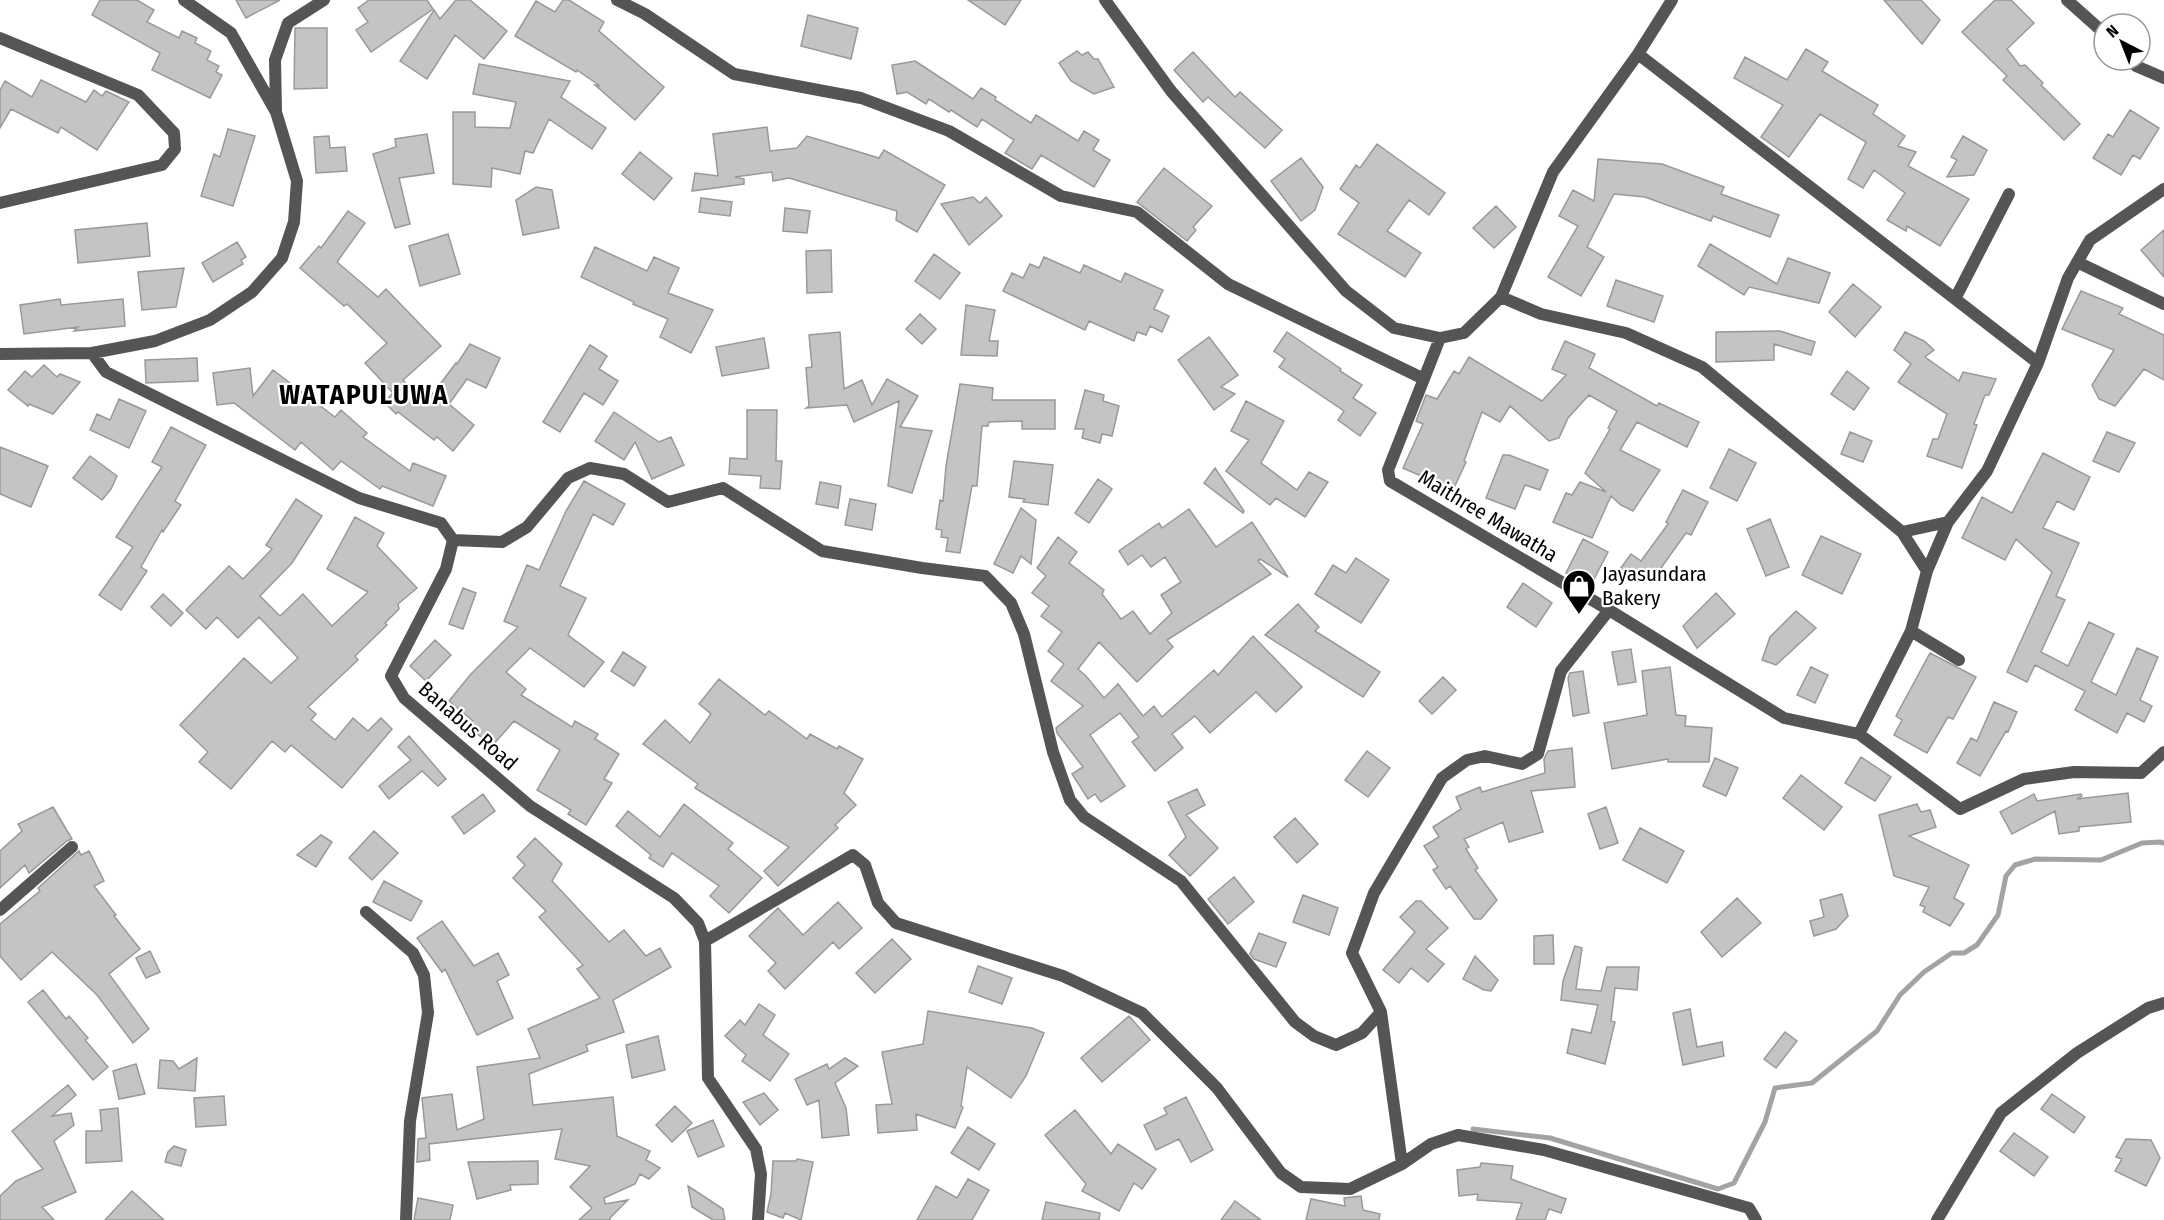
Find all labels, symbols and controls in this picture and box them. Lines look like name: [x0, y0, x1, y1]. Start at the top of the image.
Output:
north arrow: [2092, 12, 2152, 72]
text: N: [2102, 21, 2122, 41]
district label: WATAPULUWA: [279, 379, 449, 411]
street label: Maithree Mawatha: [1414, 464, 1562, 568]
place label: Jayasundara Bakery: [1602, 561, 1706, 611]
shop icon: Jayasundara Bakery: [1561, 568, 1597, 615]
street label: Banabus Road: [413, 676, 523, 776]

